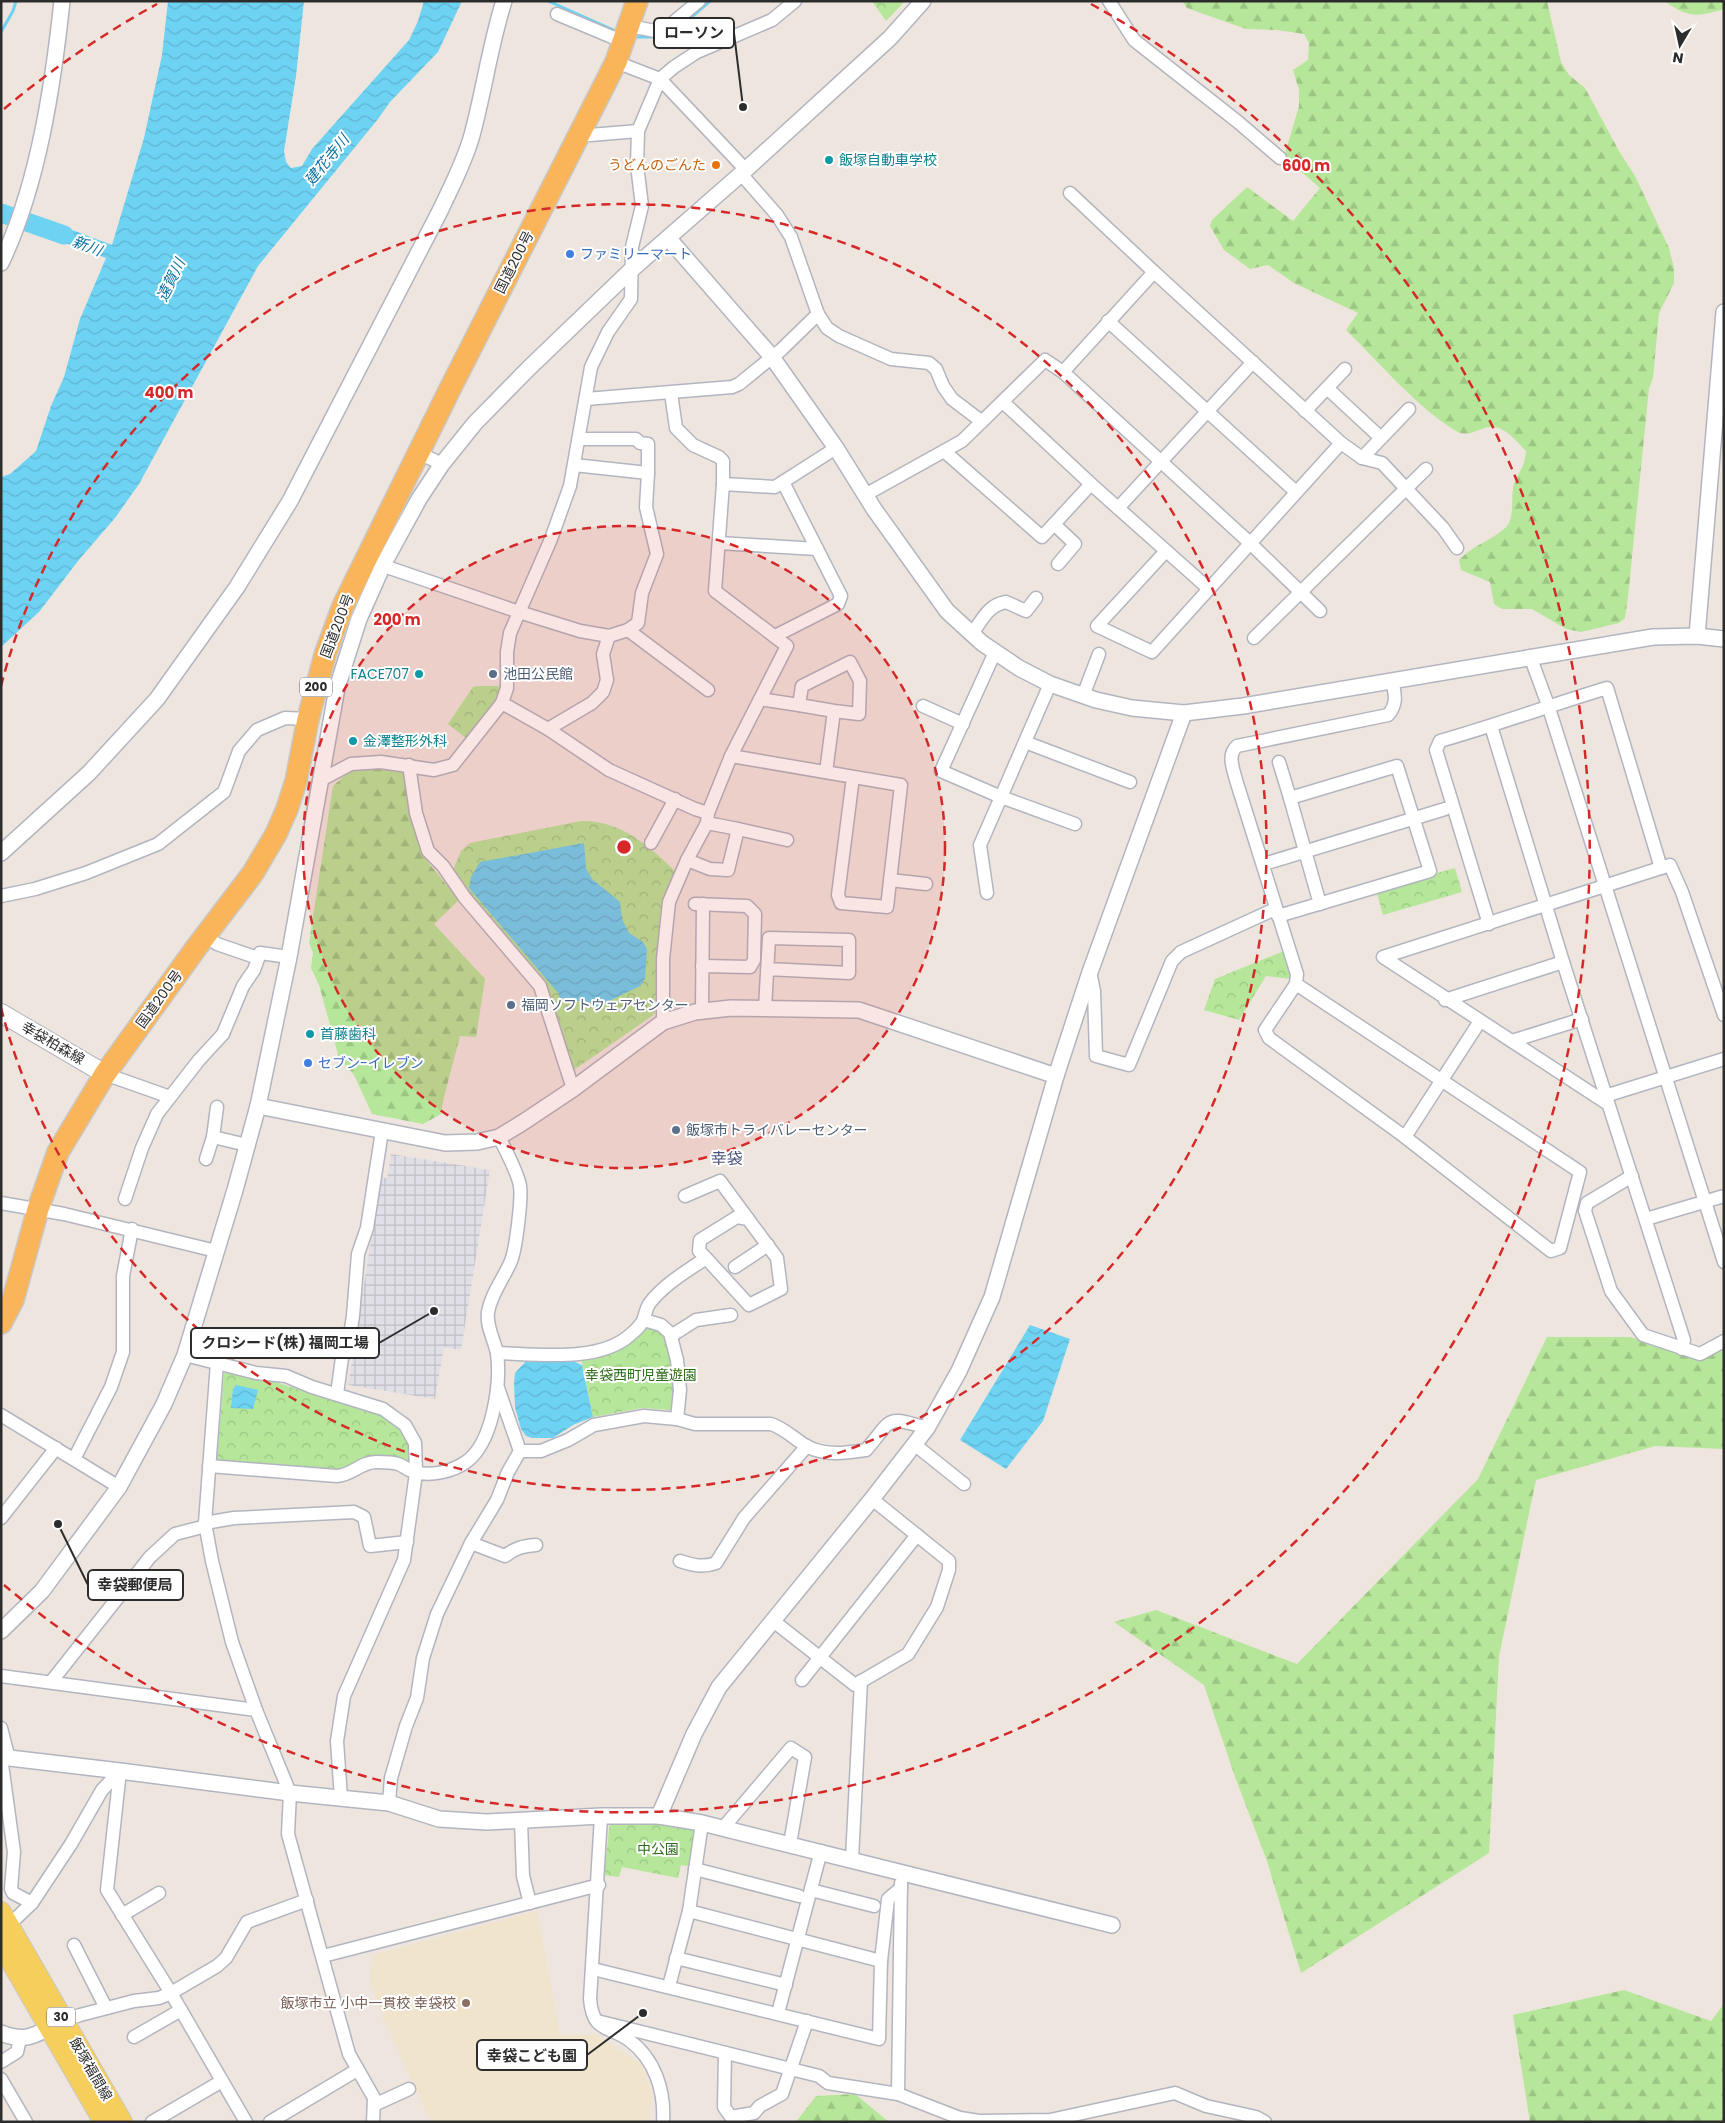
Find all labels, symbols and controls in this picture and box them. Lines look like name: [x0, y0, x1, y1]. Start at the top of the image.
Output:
callout: ローソン: [654, 18, 734, 48]
north arrow: [1655, 20, 1705, 70]
text: ローソン: [664, 22, 724, 43]
text: N: [1671, 47, 1685, 69]
water label: 建花寺川: [300, 128, 355, 190]
place label: 飯塚自動車学校: [839, 150, 937, 170]
marker: 飯塚自動車学校: [823, 154, 835, 166]
place label: うどんのごんた: [608, 155, 706, 175]
text: 600 m: [1282, 155, 1330, 176]
marker: うどんのごんた: [710, 159, 722, 171]
street label: 国道200号: [490, 227, 538, 297]
water label: 新川: [69, 230, 107, 261]
place label: ファミリーマート: [580, 244, 692, 264]
marker: ファミリーマート: [564, 248, 576, 260]
water label: 遠賀川: [151, 253, 191, 305]
text: 400 m: [145, 382, 194, 403]
street label: 国道200号: [316, 591, 358, 661]
text: 200 m: [373, 609, 421, 630]
place label: FACE707: [350, 664, 409, 684]
place label: 池田公民館: [503, 664, 573, 684]
marker: FACE707: [413, 668, 425, 680]
marker: 池田公民館: [487, 668, 499, 680]
road number: 200: [300, 678, 332, 696]
place label: 金澤整形外科: [363, 731, 447, 751]
marker: 金澤整形外科: [347, 735, 359, 747]
centre of rings: [615, 838, 633, 856]
street label: 国道200号: [131, 966, 187, 1032]
place label: 福岡ソフトウェアセンター: [521, 995, 689, 1015]
marker: 福岡ソフトウェアセンター: [505, 999, 517, 1011]
street label: 幸袋柏森線: [18, 1017, 88, 1069]
place label: 首藤歯科: [320, 1024, 376, 1044]
marker: 首藤歯科: [304, 1028, 316, 1040]
place label: セブン-イレブン: [318, 1053, 424, 1073]
marker: セブン-イレブン: [302, 1057, 314, 1069]
place label: 飯塚市トライバレーセンター: [686, 1120, 868, 1140]
marker: 飯塚市トライバレーセンター: [670, 1124, 682, 1136]
district label: 幸袋: [711, 1147, 743, 1170]
callout: クロシード(株) 福岡工場: [191, 1328, 379, 1358]
text: クロシード(株) 福岡工場: [201, 1332, 369, 1353]
park label: 幸袋西町児童遊園: [585, 1365, 697, 1385]
callout: 幸袋郵便局: [88, 1570, 183, 1600]
text: 幸袋郵便局: [97, 1574, 173, 1595]
park label: 中公園: [637, 1839, 679, 1859]
place label: 飯塚市立 小中一貫校 幸袋校: [281, 1993, 456, 2013]
marker: 飯塚市立 小中一貫校 幸袋校: [460, 1997, 472, 2009]
road number: 30: [47, 2008, 75, 2026]
street label: 飯塚福間線: [65, 2034, 117, 2104]
callout: 幸袋こども園: [477, 2040, 587, 2070]
text: 幸袋こども園: [487, 2045, 577, 2066]

